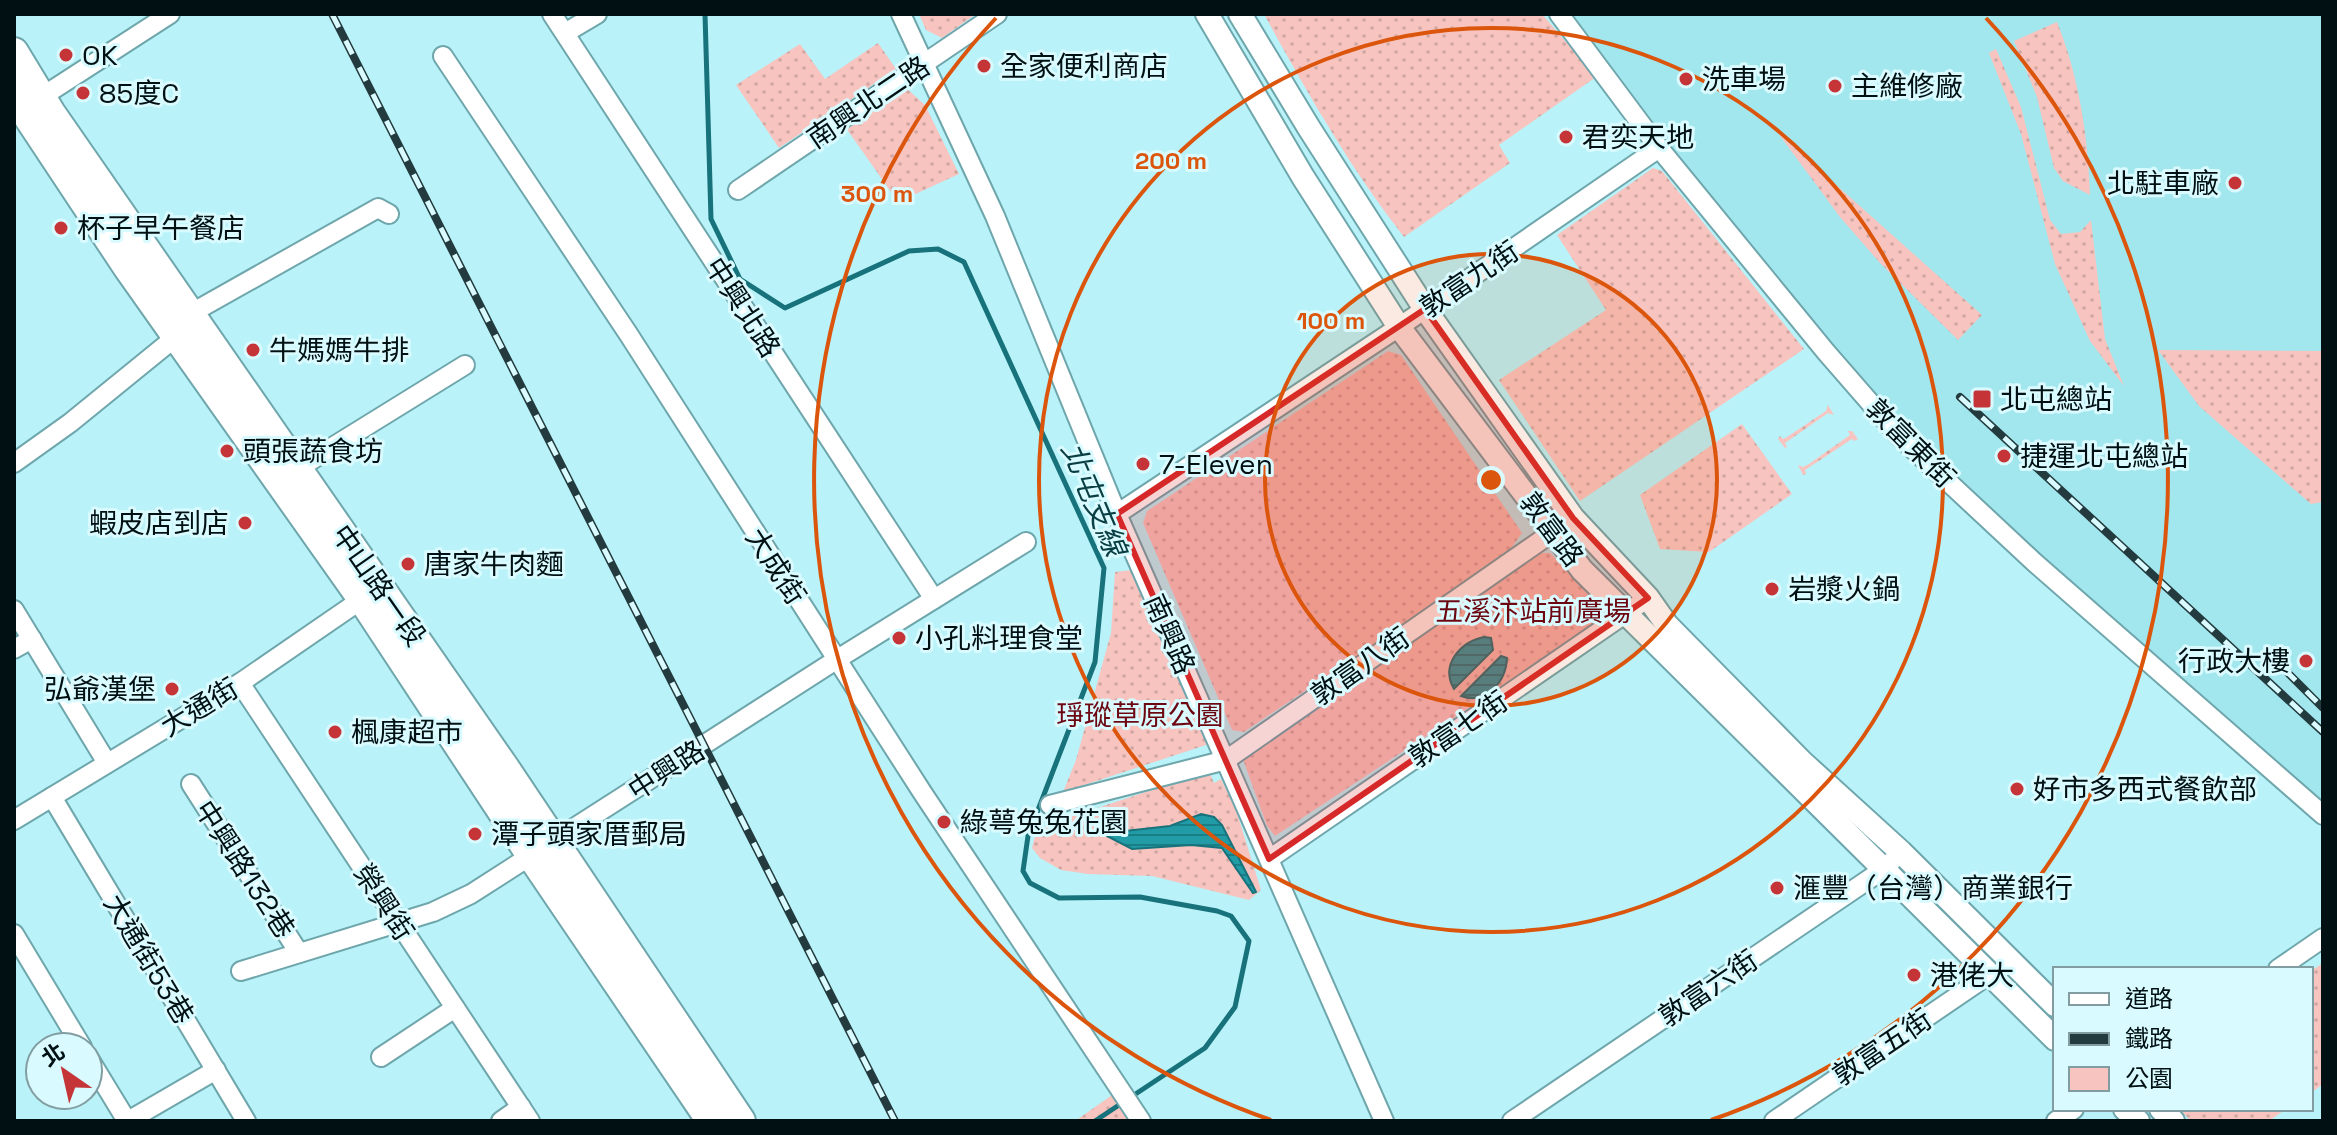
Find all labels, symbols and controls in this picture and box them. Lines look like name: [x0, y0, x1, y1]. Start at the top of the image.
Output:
place label: OK: [82, 37, 118, 73]
marker: OK: [57, 46, 75, 64]
street label: 南興北二路: [800, 48, 936, 156]
place label: 全家便利商店: [1000, 48, 1168, 84]
marker: 全家便利商店: [975, 57, 993, 75]
place label: 洗車場: [1702, 61, 1786, 97]
place label: 主維修廠: [1851, 68, 1963, 104]
marker: 洗車場: [1677, 70, 1695, 88]
place label: 85度C: [99, 75, 179, 111]
marker: 主維修廠: [1826, 77, 1844, 95]
marker: 85度C: [74, 84, 92, 102]
place label: 君奕天地: [1582, 119, 1694, 155]
marker: 君奕天地: [1557, 128, 1575, 146]
text: 200 m: [1135, 145, 1207, 176]
place label: 北駐車廠: [2107, 165, 2219, 201]
marker: 北駐車廠: [2226, 174, 2244, 192]
text: 300 m: [841, 178, 913, 209]
place label: 杯子早午餐店: [77, 210, 245, 246]
marker: 杯子早午餐店: [52, 219, 70, 237]
street label: 敦富九街: [1413, 233, 1525, 325]
street label: 中興北路: [697, 250, 789, 364]
text: 100 m: [1297, 305, 1365, 336]
place label: 牛媽媽牛排: [269, 332, 409, 368]
marker: 牛媽媽牛排: [244, 341, 262, 359]
place label: 北屯總站: [2000, 381, 2112, 417]
marker: 北屯總站: [1971, 388, 1993, 410]
street label: 敦富東街: [1859, 391, 1963, 495]
place label: 頭張蔬食坊: [243, 433, 383, 469]
water label: 北屯支線: [1053, 436, 1137, 565]
place label: 捷運北屯總站: [2020, 438, 2188, 474]
marker: 頭張蔬食坊: [218, 442, 236, 460]
place label: 7-Eleven: [1159, 446, 1273, 482]
marker: 捷運北屯總站: [1995, 447, 2013, 465]
marker: 7-Eleven: [1134, 455, 1152, 473]
centre of rings: [1477, 466, 1505, 494]
street label: 敦富路: [1512, 485, 1592, 573]
place label: 蝦皮店到店: [89, 505, 229, 541]
marker: 蝦皮店到店: [236, 514, 254, 532]
street label: 中山路一段: [324, 517, 434, 653]
street label: 大成街: [738, 521, 814, 611]
place label: 唐家牛肉麵: [424, 546, 564, 582]
marker: 唐家牛肉麵: [399, 555, 417, 573]
place label: 岩漿火鍋: [1788, 571, 1900, 607]
marker: 岩漿火鍋: [1763, 580, 1781, 598]
street label: 南興路: [1136, 588, 1204, 680]
park label: 五溪汴站前廣場: [1435, 593, 1631, 629]
street label: 敦富八街: [1304, 619, 1416, 713]
place label: 小孔料理食堂: [915, 620, 1083, 656]
marker: 小孔料理食堂: [890, 629, 908, 647]
place label: 行政大樓: [2178, 643, 2290, 679]
marker: 行政大樓: [2297, 652, 2315, 670]
street label: 大通街: [154, 670, 244, 744]
place label: 弘爺漢堡: [44, 671, 156, 707]
marker: 弘爺漢堡: [163, 680, 181, 698]
street label: 敦富七街: [1402, 683, 1514, 775]
park label: 琤瑽草原公園: [1056, 697, 1224, 733]
place label: 楓康超市: [351, 714, 463, 750]
marker: 楓康超市: [326, 723, 344, 741]
street label: 中興路: [621, 732, 711, 808]
place label: 好市多西式餐飲部: [2033, 771, 2257, 807]
marker: 好市多西式餐飲部: [2008, 780, 2026, 798]
street label: 中興路132巷: [187, 793, 303, 945]
place label: 綠萼兔兔花園: [960, 804, 1128, 840]
marker: 綠萼兔兔花園: [935, 813, 953, 831]
place label: 潭子頭家厝郵局: [491, 816, 687, 852]
marker: 潭子頭家厝郵局: [466, 825, 484, 843]
street label: 榮興街: [346, 857, 422, 947]
place label: 滙豐（台灣）商業銀行: [1793, 870, 2073, 906]
marker: 滙豐（台灣）商業銀行: [1768, 879, 1786, 897]
street label: 大通街53巷: [96, 887, 202, 1031]
street label: 敦富六街: [1652, 942, 1764, 1034]
place label: 港佬大: [1930, 957, 2014, 993]
marker: 港佬大: [1905, 966, 1923, 984]
legend: [2053, 967, 2313, 1111]
text: 道路: [2125, 983, 2173, 1014]
street label: 敦富五街: [1826, 1001, 1938, 1093]
text: 鐵路: [2125, 1023, 2173, 1054]
north arrow: [24, 1031, 104, 1111]
text: 北: [36, 1037, 70, 1072]
text: 公園: [2125, 1063, 2173, 1094]

